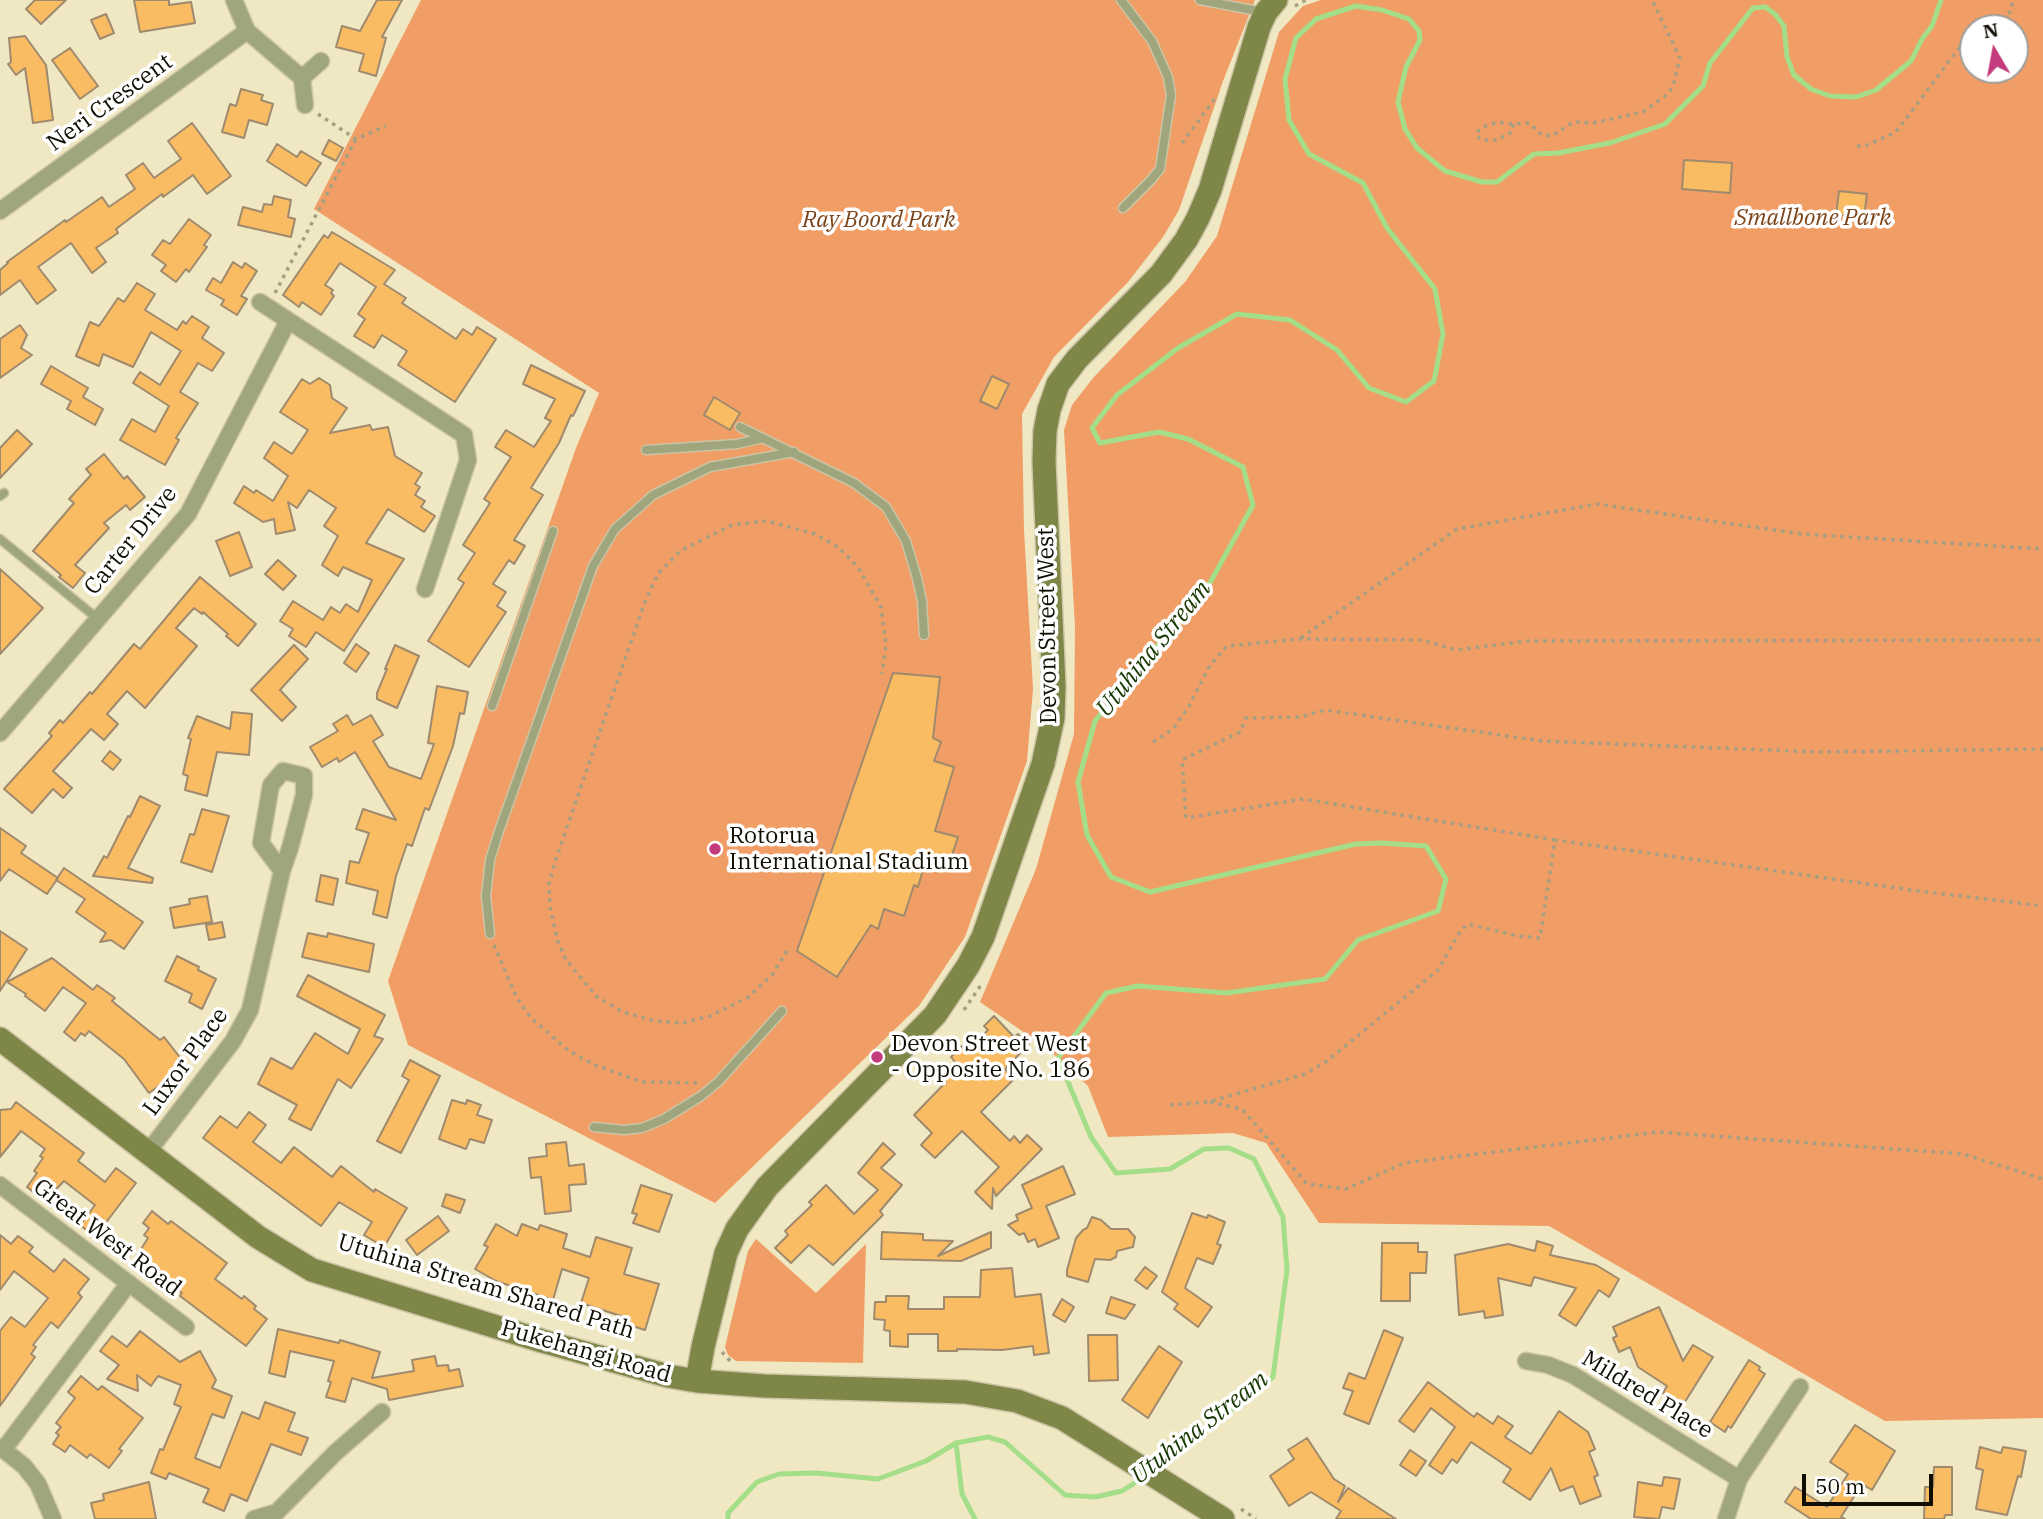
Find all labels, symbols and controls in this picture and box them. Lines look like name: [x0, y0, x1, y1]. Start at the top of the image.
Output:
north arrow: [1959, 14, 2029, 84]
text: N: [1981, 17, 2000, 43]
street label: Neri Crescent: [42, 48, 178, 158]
park label: Smallbone Park: [1735, 204, 1891, 232]
park label: Ray Boord Park: [802, 206, 956, 234]
street label: Carter Drive: [79, 481, 183, 601]
street label: Devon Street West: [1032, 528, 1064, 724]
water label: Utuhina Stream: [1090, 575, 1218, 723]
place label: Rotorua International Stadium: [729, 822, 969, 876]
marker: Rotorua International Stadium: [707, 841, 723, 857]
street label: Luxor Place: [138, 1003, 234, 1121]
place label: Devon Street West - Opposite No. 186: [891, 1030, 1090, 1084]
marker: Devon Street West - Opposite No. 186: [869, 1049, 885, 1065]
street label: Great West Road: [28, 1173, 186, 1303]
street label: Utuhina Stream Shared Path: [334, 1229, 638, 1345]
street label: Pukehangi Road: [498, 1315, 674, 1389]
street label: Mildred Place: [1576, 1345, 1718, 1445]
water label: Utuhina Stream: [1126, 1365, 1274, 1491]
scale bar: [1805, 1460, 1936, 1504]
text: 50 m: [1815, 1472, 1865, 1500]

